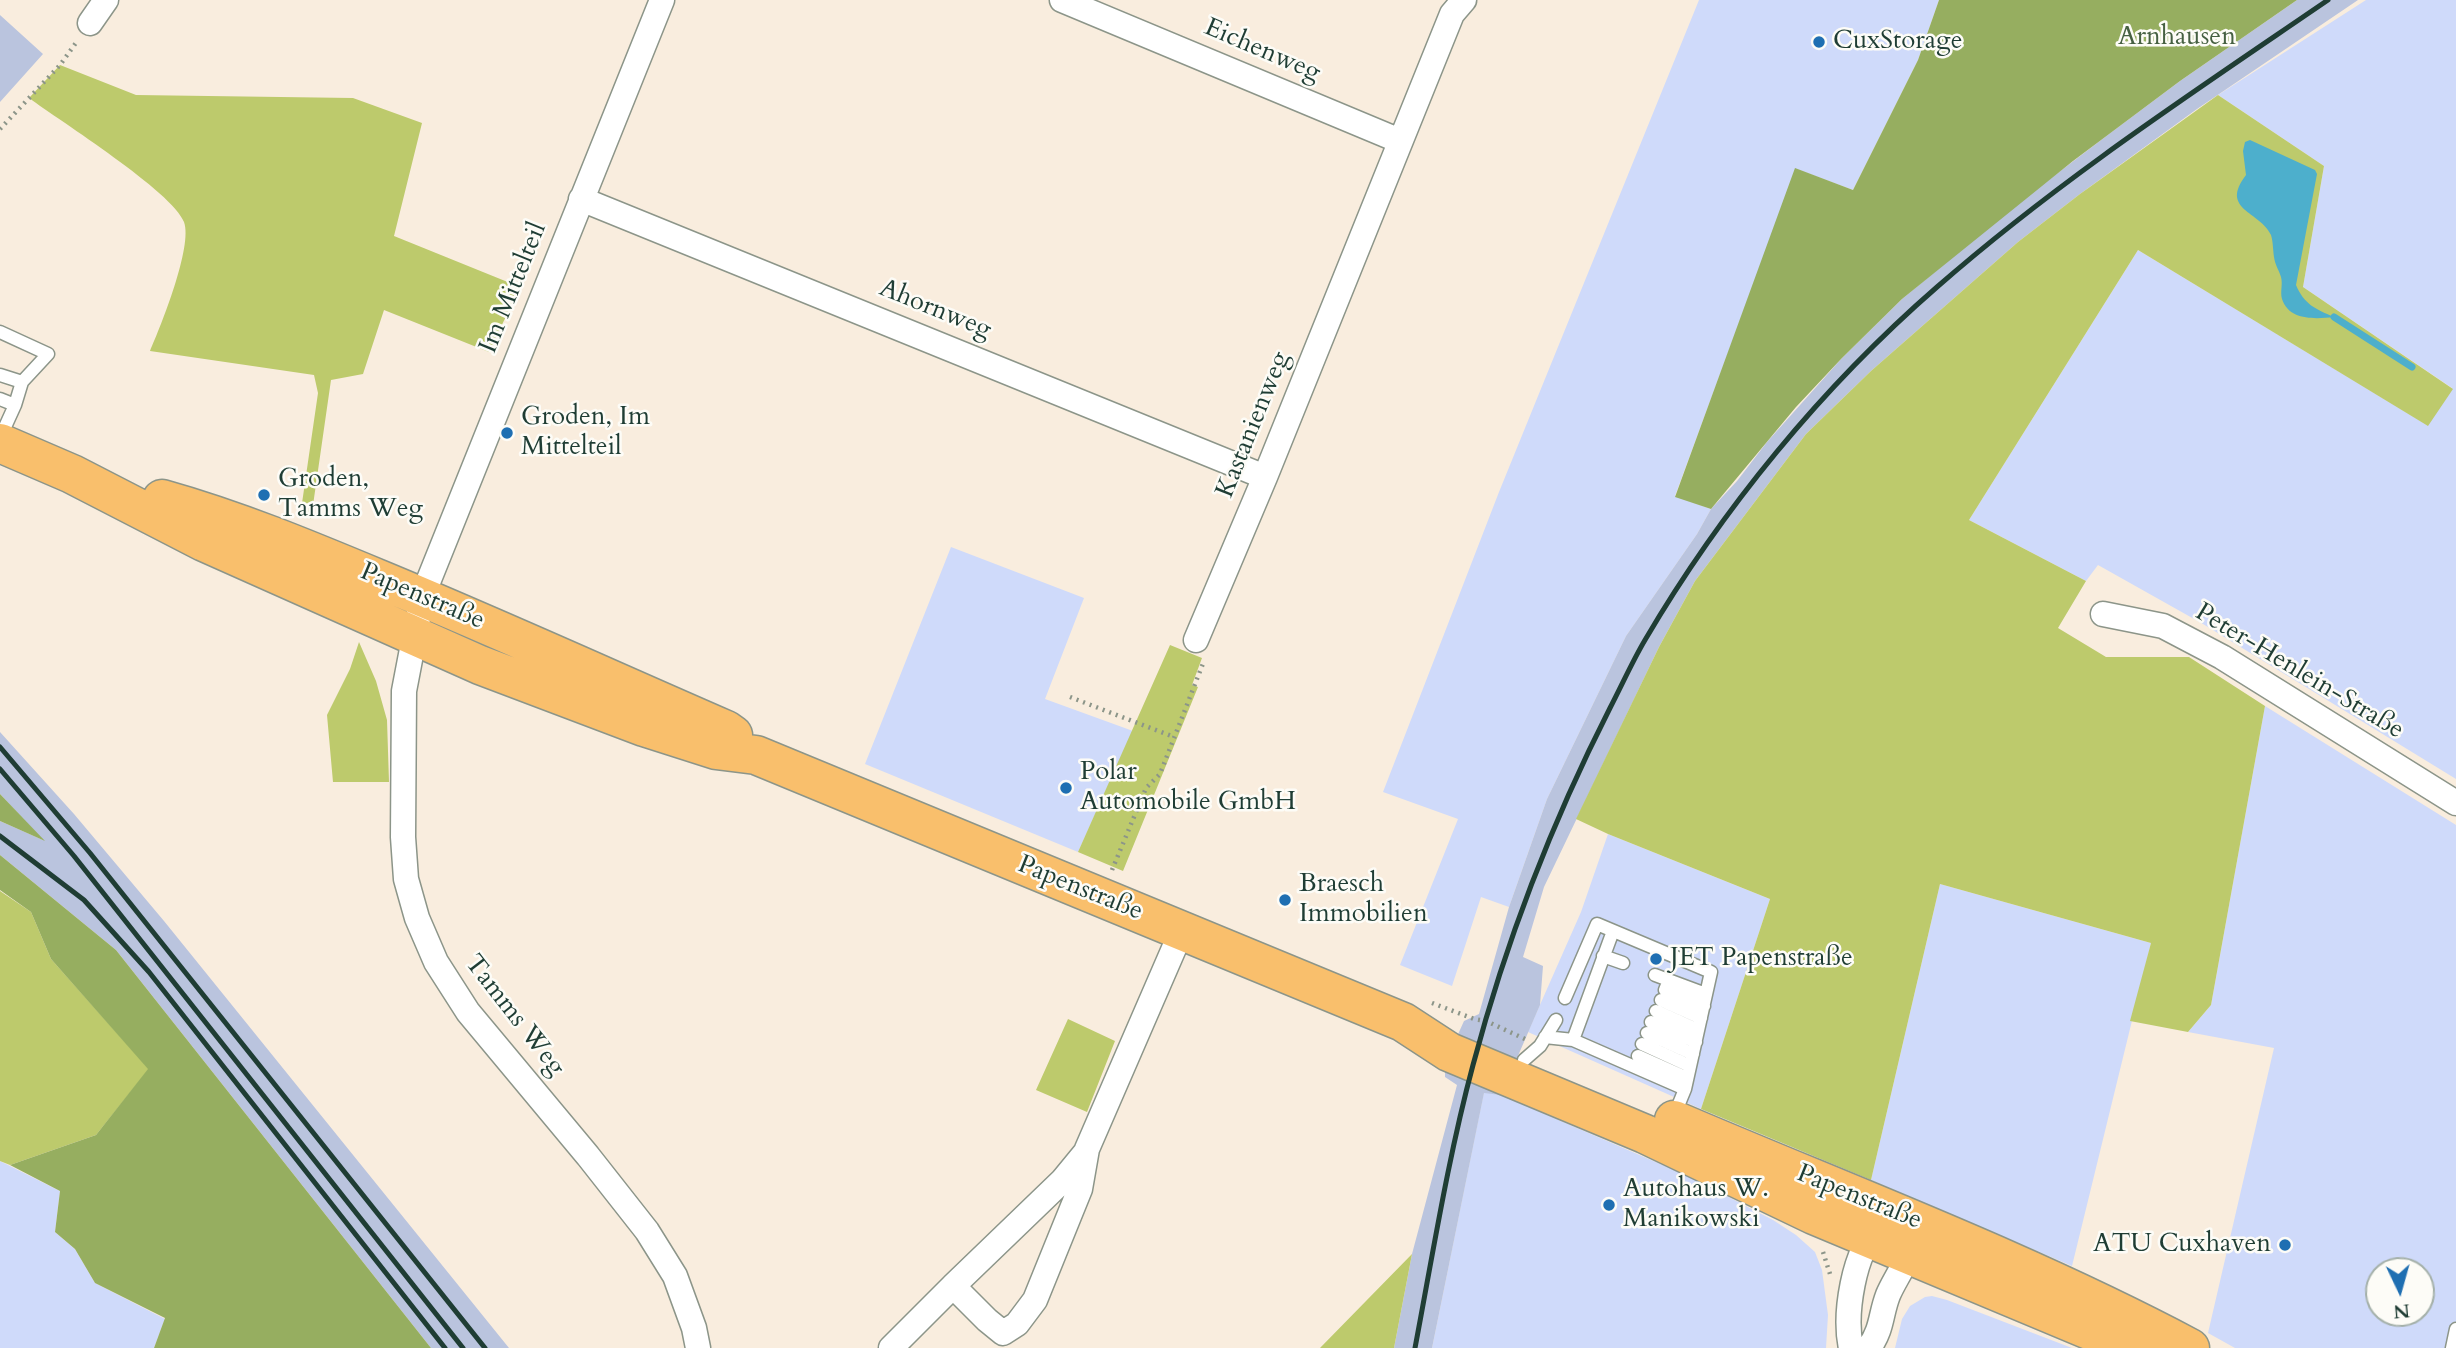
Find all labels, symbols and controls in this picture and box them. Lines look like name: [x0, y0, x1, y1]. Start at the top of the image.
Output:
street label: Eichenweg: [1199, 13, 1325, 89]
park label: Arnhausen: [2118, 22, 2236, 54]
place label: CuxStorage: [1833, 26, 1962, 58]
marker: CuxStorage: [1811, 34, 1827, 50]
street label: Im Mittelteil: [474, 218, 554, 358]
street label: Ahornweg: [874, 273, 996, 347]
street label: Kastanienweg: [1211, 347, 1297, 503]
place label: Groden, Im Mittelteil: [521, 402, 650, 464]
marker: Groden, Im Mittelteil: [499, 425, 515, 441]
place label: Groden, Tamms Weg: [278, 464, 423, 526]
marker: Groden, Tamms Weg: [256, 487, 272, 503]
street label: Papenstraße: [355, 557, 489, 637]
street label: Peter-Henlein-Straße: [2189, 597, 2409, 747]
place label: Polar Automobile GmbH: [1080, 757, 1296, 818]
marker: Polar Automobile GmbH: [1058, 780, 1074, 796]
street label: Papenstraße: [1013, 850, 1147, 928]
place label: Braesch Immobilien: [1299, 869, 1428, 931]
marker: Braesch Immobilien: [1277, 892, 1293, 908]
place label: JET Papenstraße: [1670, 943, 1853, 975]
street label: Tamms Weg: [457, 949, 571, 1083]
marker: JET Papenstraße: [1648, 951, 1664, 967]
street label: Papenstraße: [1792, 1159, 1926, 1237]
place label: Autohaus W. Manikowski: [1623, 1174, 1769, 1236]
marker: Autohaus W. Manikowski: [1601, 1197, 1617, 1213]
place label: ATU Cuxhaven: [2093, 1229, 2271, 1261]
marker: ATU Cuxhaven: [2277, 1237, 2293, 1253]
north arrow: [2365, 1257, 2435, 1327]
text: N: [2392, 1297, 2411, 1325]

